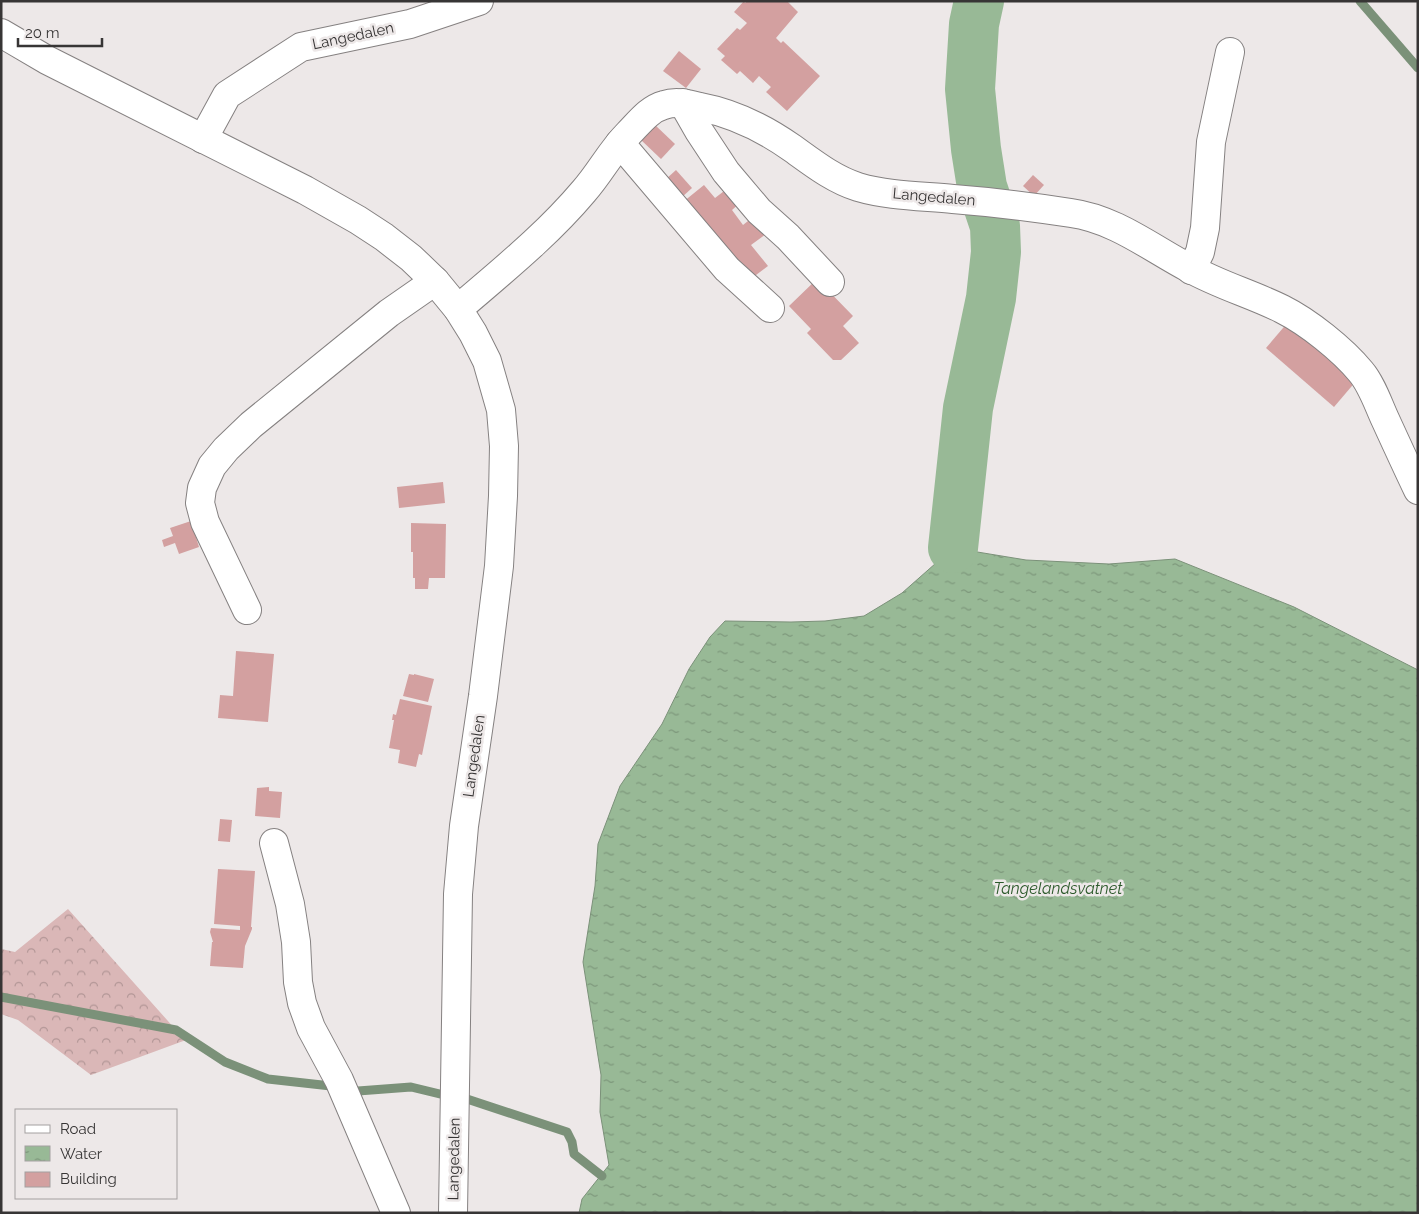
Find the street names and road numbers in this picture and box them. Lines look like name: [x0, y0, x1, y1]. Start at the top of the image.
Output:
street label: Langedalen: [311, 19, 395, 53]
street label: Langedalen: [892, 184, 976, 210]
street label: Langedalen: [459, 714, 489, 798]
street label: Langedalen: [444, 1117, 464, 1201]

